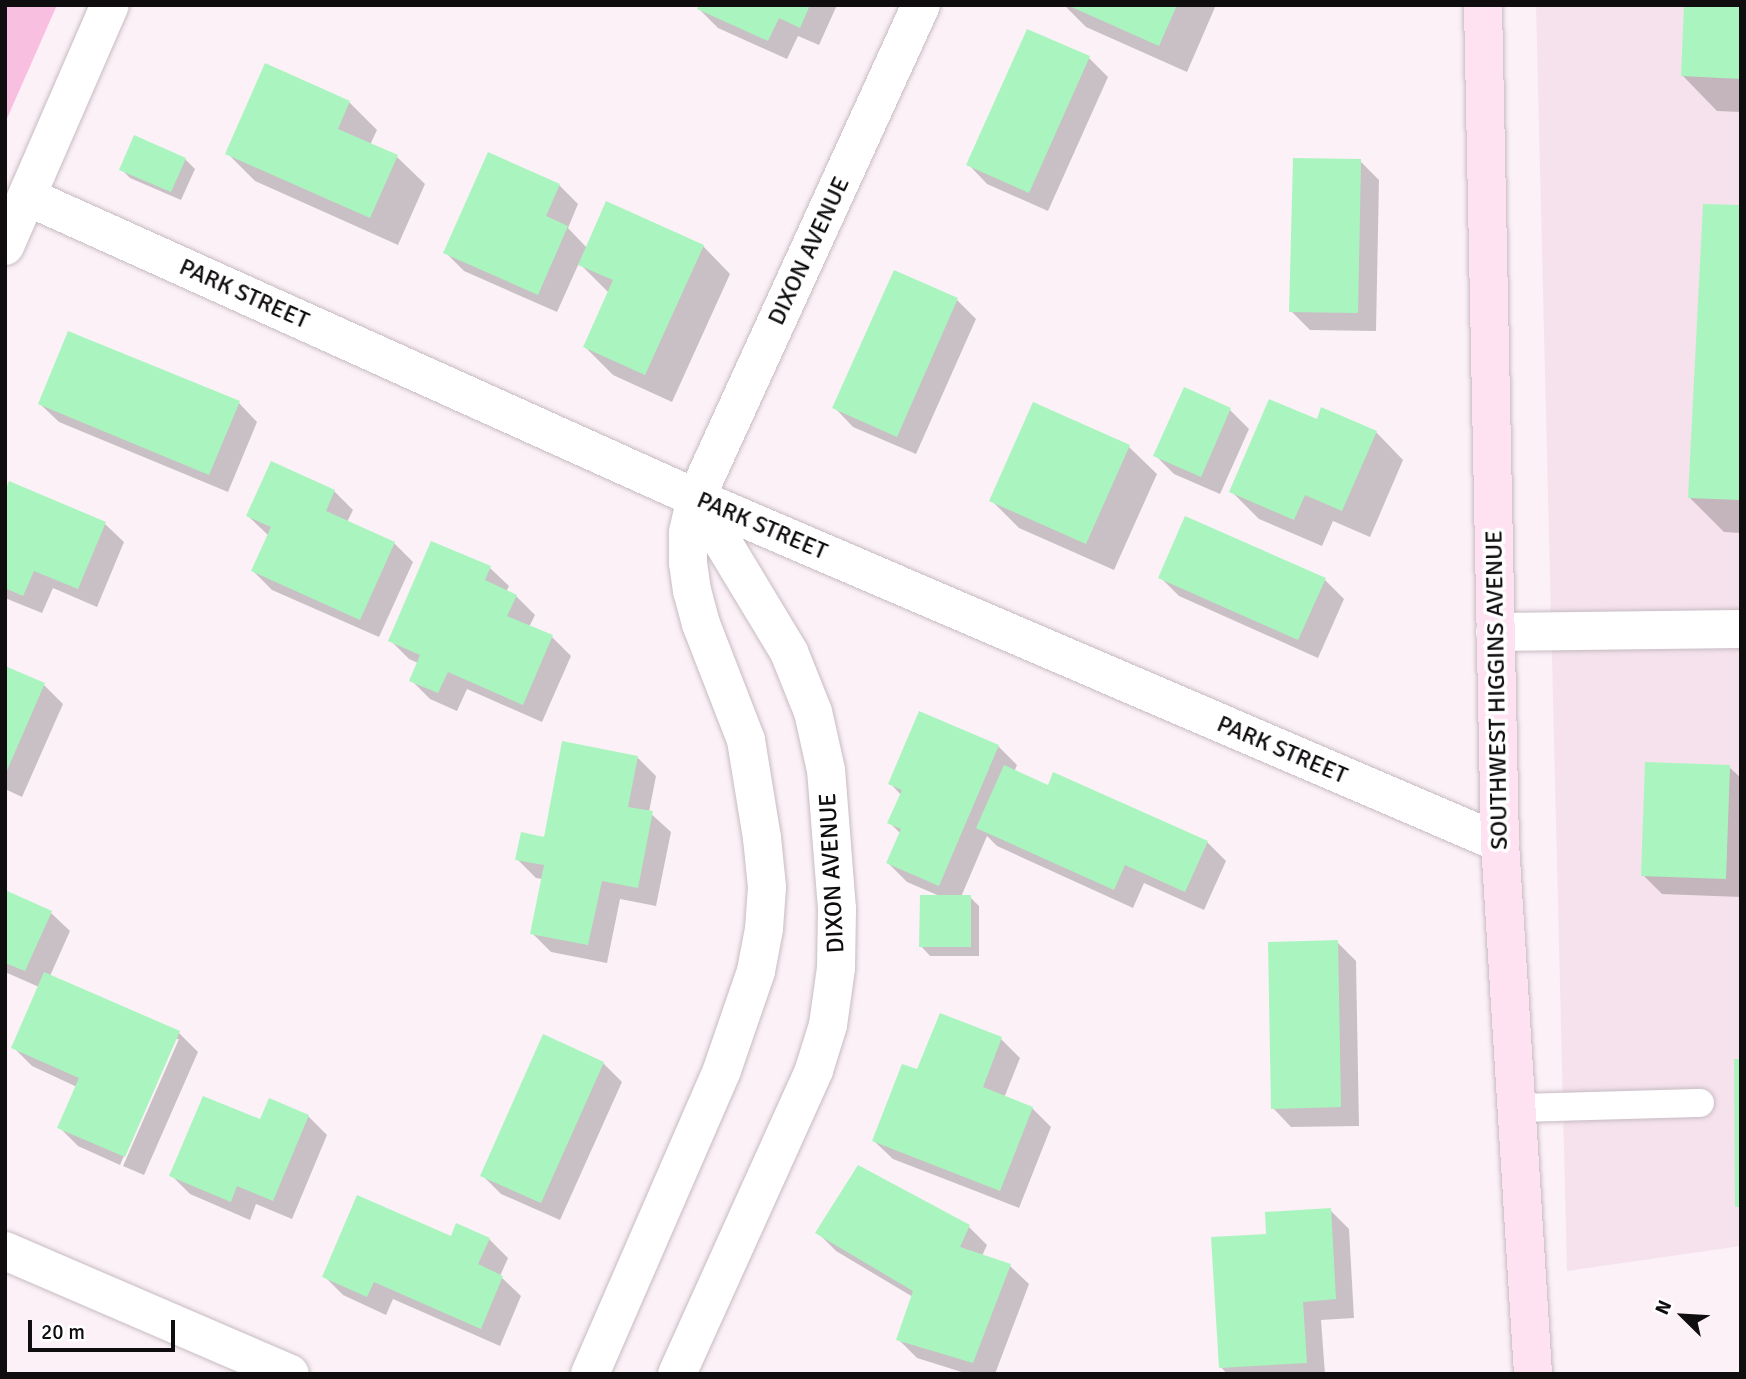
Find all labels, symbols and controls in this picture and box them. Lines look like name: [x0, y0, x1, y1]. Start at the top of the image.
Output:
street label: DIXON AVENUE: [762, 172, 856, 330]
street label: PARK STREET: [175, 253, 313, 335]
street label: PARK STREET: [693, 486, 831, 566]
street label: SOUTHWEST HIGGINS AVENUE: [1480, 530, 1514, 850]
street label: PARK STREET: [1213, 710, 1351, 790]
street label: DIXON AVENUE: [813, 792, 851, 954]
north arrow: [1648, 1281, 1718, 1351]
text: N: [1650, 1297, 1677, 1318]
scale bar: [32, 1306, 178, 1350]
text: 20 m: [41, 1319, 85, 1345]

